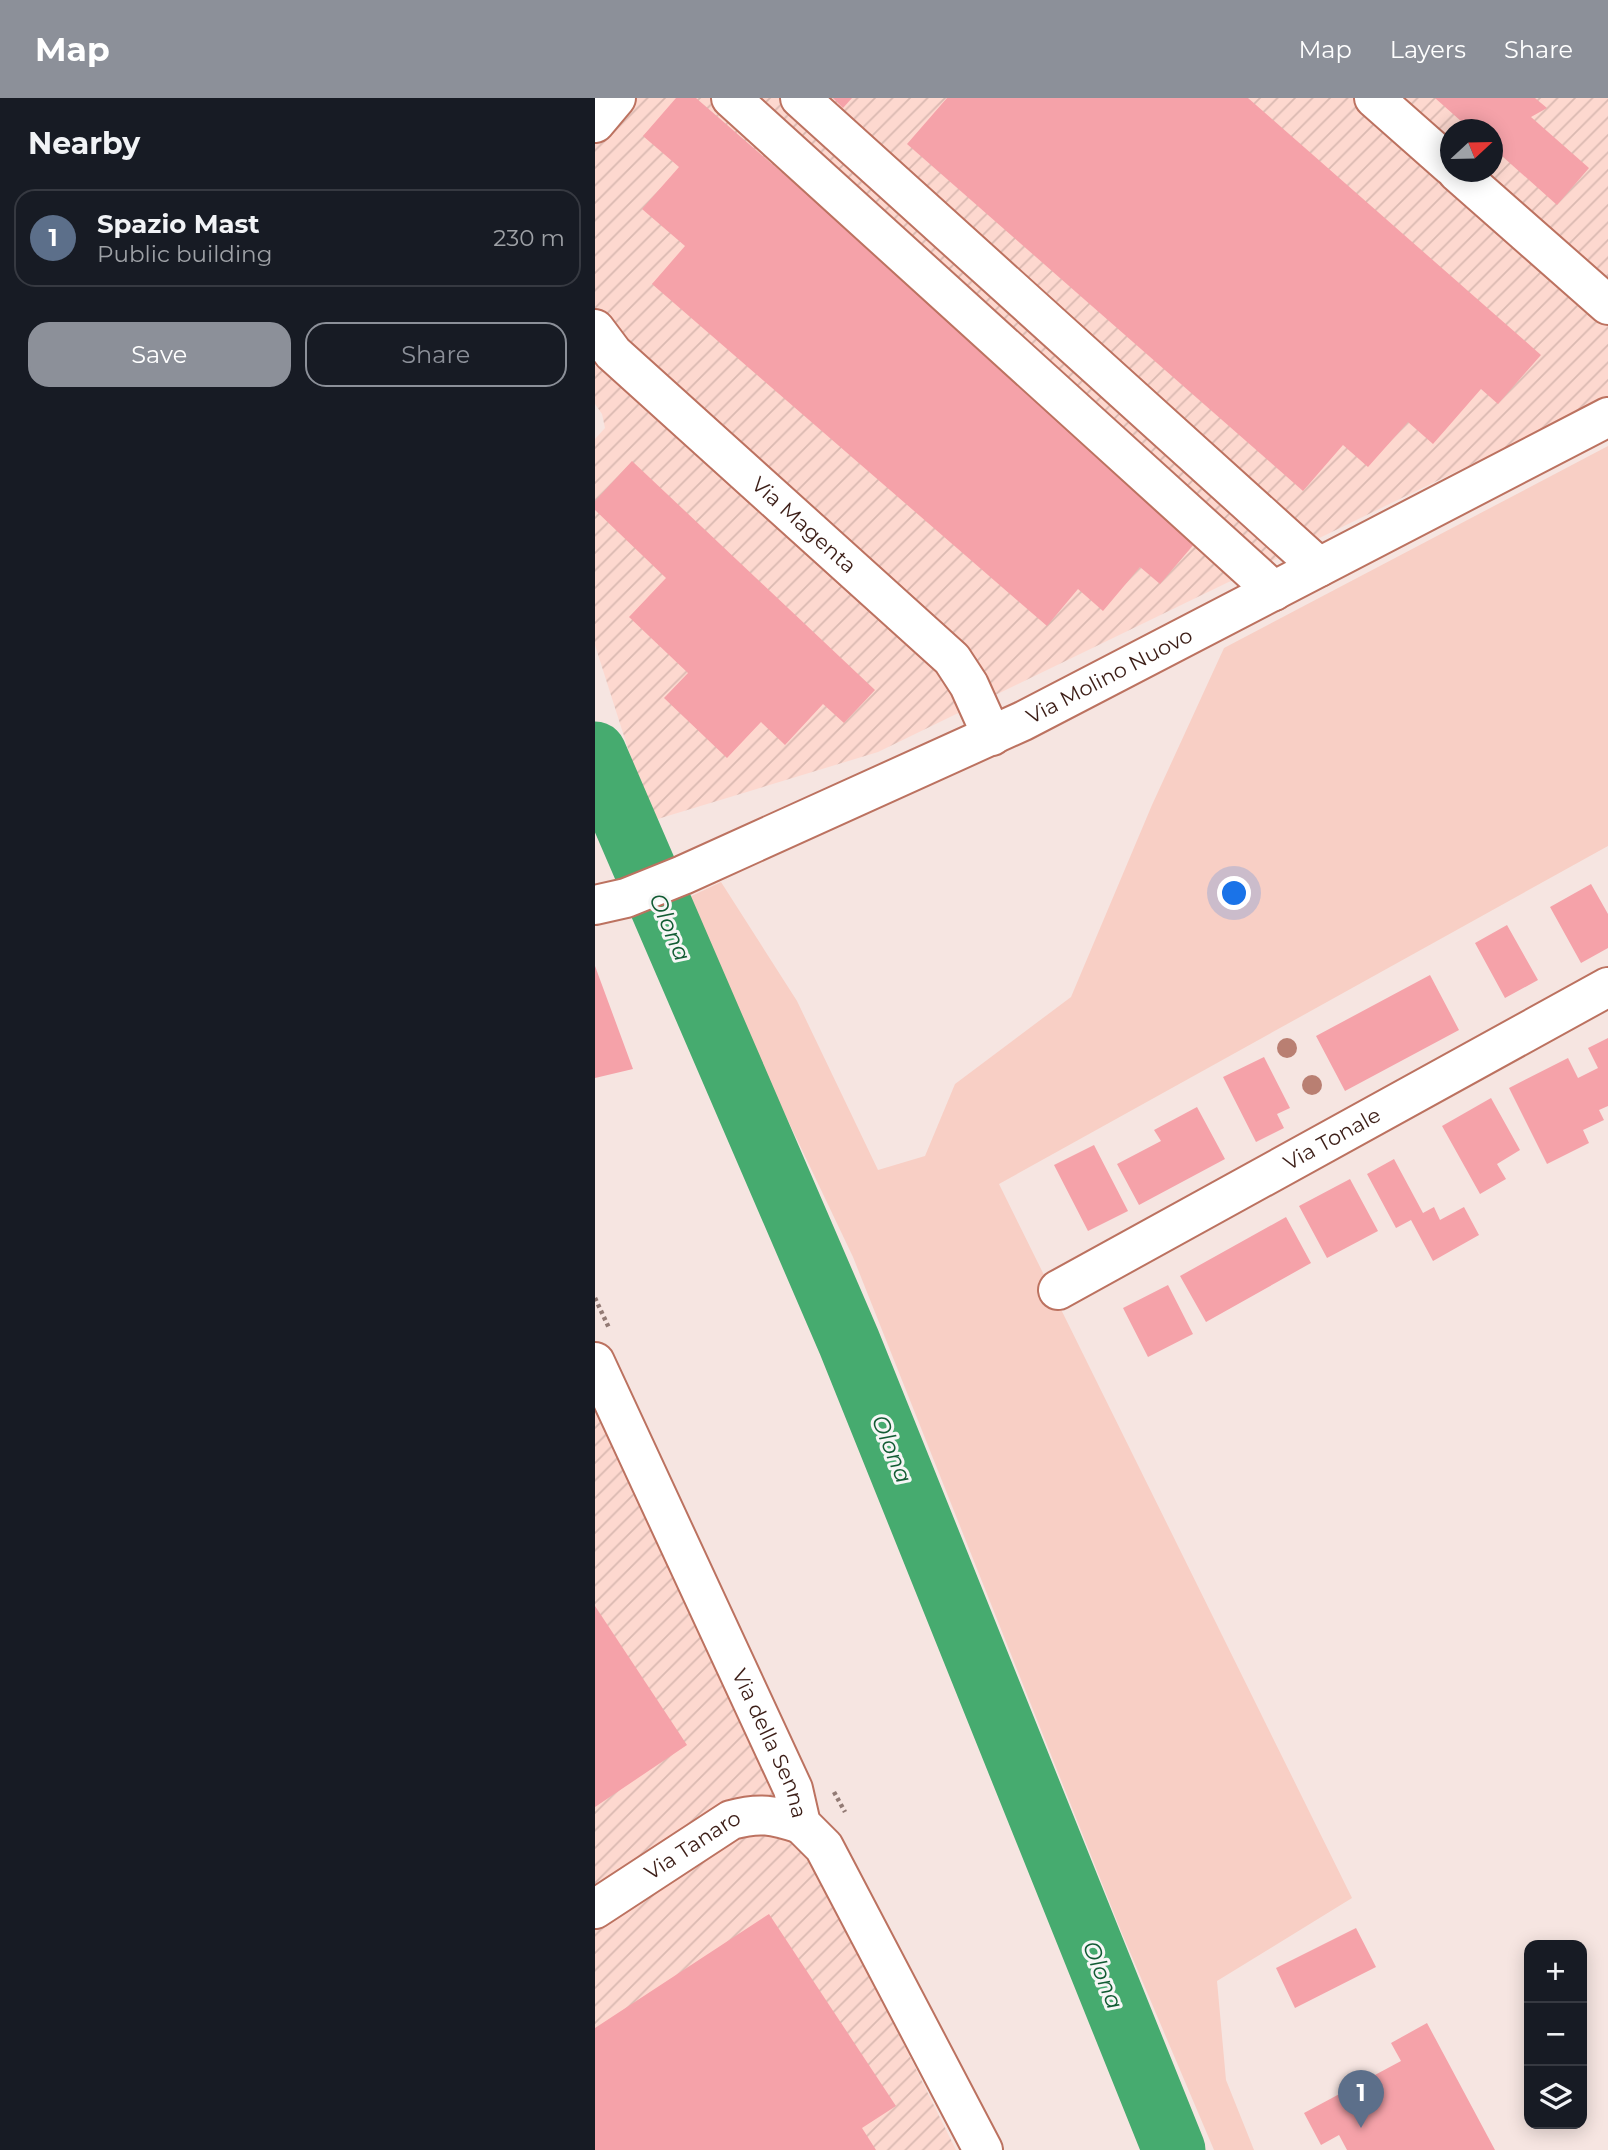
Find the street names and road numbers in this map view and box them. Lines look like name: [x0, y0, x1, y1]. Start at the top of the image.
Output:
street label: Via Magenta: [747, 471, 862, 578]
street label: Via Molino Nuovo: [1022, 622, 1197, 729]
street label: Via Tonale: [1279, 1102, 1385, 1175]
street label: Via della Senna: [727, 1665, 812, 1820]
street label: Via Tanaro: [640, 1805, 743, 1885]

